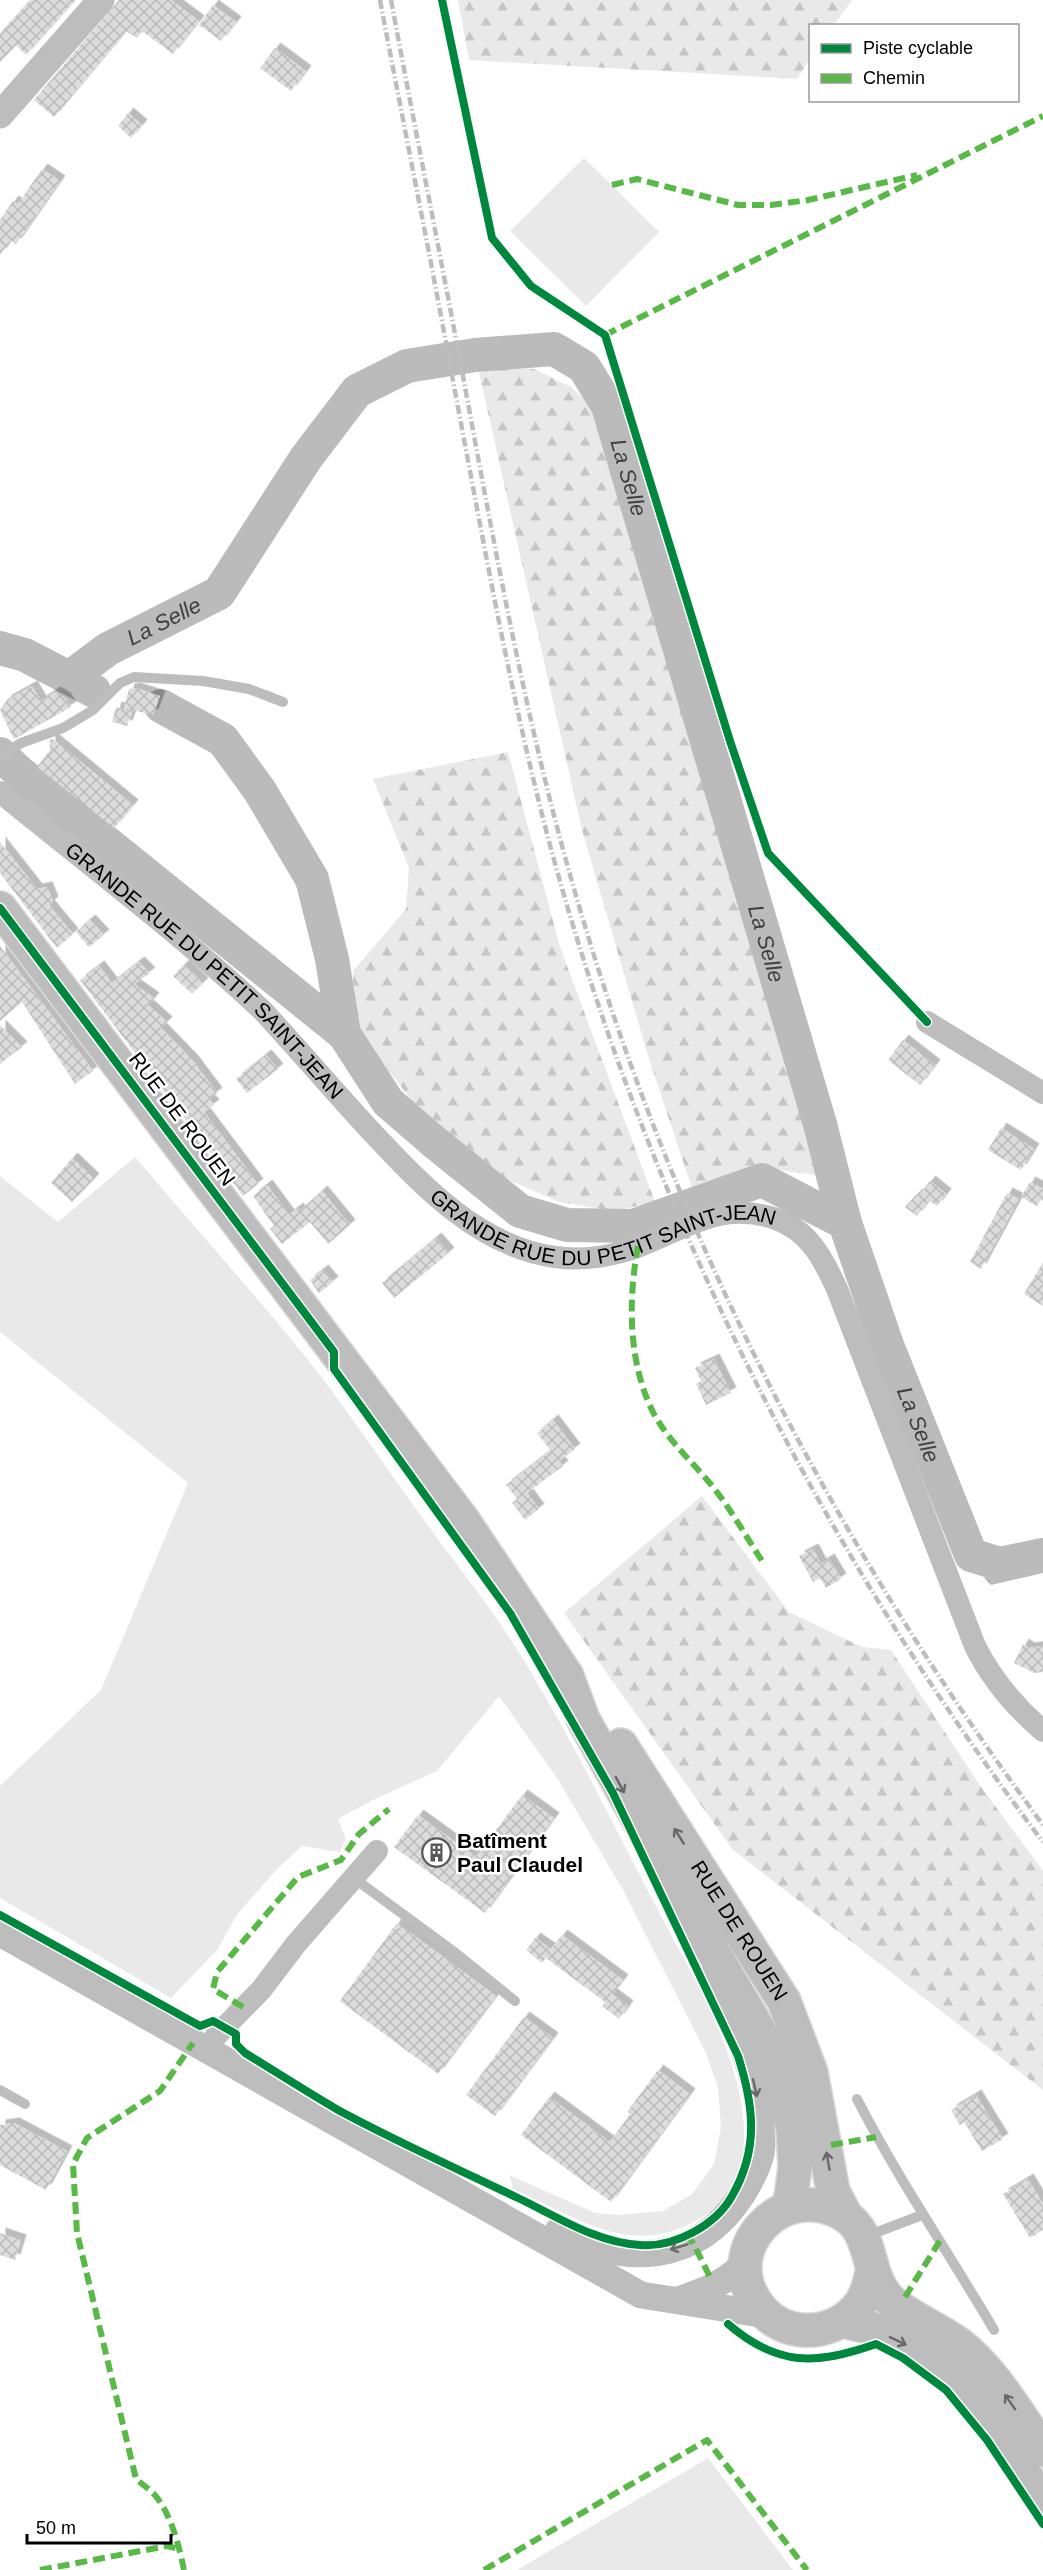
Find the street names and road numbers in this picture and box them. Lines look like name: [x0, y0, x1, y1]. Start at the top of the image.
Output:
street label: GRANDE RUE DU PETIT SAINT-JEAN: [61, 838, 348, 1103]
street label: RUE DE ROUEN: [125, 1047, 240, 1190]
street label: GRANDE RUE DU PETIT SAINT-JEAN: [426, 1184, 779, 1270]
street label: RUE DE ROUEN: [687, 1856, 793, 2004]

